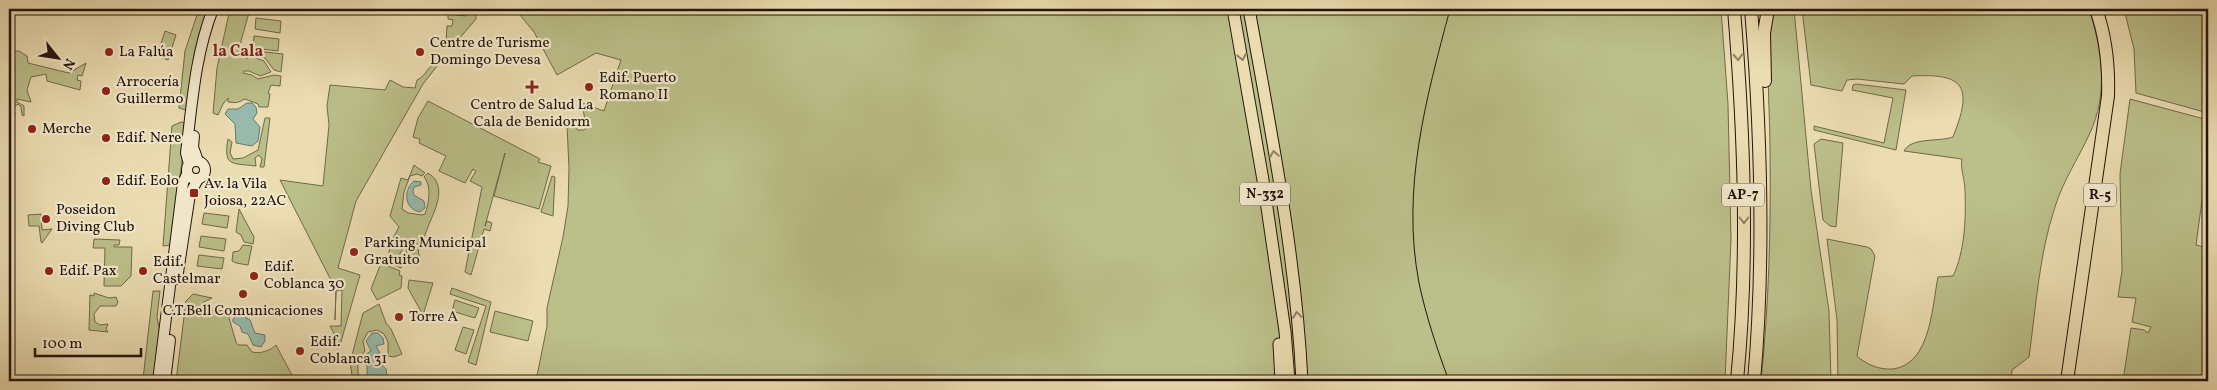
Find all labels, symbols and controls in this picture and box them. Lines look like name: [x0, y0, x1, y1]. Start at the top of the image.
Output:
north arrow: [32, 32, 82, 82]
place label: Centre de Turisme Domingo Devesa: [430, 33, 550, 71]
district label: la Cala: [213, 41, 264, 63]
place label: La Falúa: [119, 42, 173, 63]
marker: La Falúa: [103, 46, 115, 58]
marker: Centre de Turisme Domingo Devesa: [414, 46, 426, 58]
one-way arrow: [1236, 52, 1247, 61]
one-way arrow: [1732, 54, 1743, 62]
text: N: [57, 55, 79, 73]
place label: Edif. Puerto Romano II: [599, 68, 676, 106]
place label: Arrocería Guillermo: [116, 72, 184, 110]
marker: Centro de Salud La Cala de Benidorm: [525, 80, 539, 94]
marker: Edif. Puerto Romano II: [583, 81, 595, 93]
marker: Arrocería Guillermo: [100, 85, 112, 97]
place label: Centro de Salud La Cala de Benidorm: [471, 95, 594, 133]
place label: Merche: [42, 119, 91, 140]
marker: Merche: [26, 123, 38, 135]
place label: Edif. Nere: [116, 128, 181, 149]
marker: Edif. Nere: [100, 132, 112, 144]
one-way arrow: [1269, 150, 1279, 159]
place label: Edif. Eolo: [116, 171, 179, 192]
place label: Av. la Vila Joiosa, 22AC: [204, 174, 287, 212]
marker: Edif. Eolo: [100, 175, 112, 187]
road number: N-332: [1240, 182, 1290, 205]
road number: AP-7: [1722, 184, 1764, 206]
road number: R-5: [2084, 184, 2116, 206]
marker: Av. la Vila Joiosa, 22AC: [188, 187, 200, 199]
place label: Poseidon Diving Club: [56, 200, 134, 238]
marker: Poseidon Diving Club: [40, 213, 52, 225]
one-way arrow: [1738, 216, 1749, 224]
place label: Parking Municipal Gratuito: [364, 233, 486, 271]
marker: Parking Municipal Gratuito: [348, 246, 360, 258]
place label: Edif. Castelmar: [153, 252, 220, 290]
place label: Edif. Coblanca 30: [264, 257, 344, 295]
place label: Edif. Pax: [59, 261, 117, 282]
marker: Edif. Pax: [43, 265, 55, 277]
marker: Edif. Castelmar: [137, 265, 149, 277]
marker: Edif. Coblanca 30: [248, 270, 260, 282]
marker: C.T.Bell Comunicaciones: [237, 288, 249, 300]
place label: C.T.Bell Comunicaciones: [163, 301, 323, 322]
place label: Torre A: [409, 307, 458, 328]
marker: Torre A: [393, 311, 405, 323]
one-way arrow: [1292, 311, 1303, 319]
scale bar: [35, 325, 141, 357]
place label: Edif. Coblanca 31: [310, 332, 387, 370]
text: 100 m: [42, 334, 82, 355]
marker: Edif. Coblanca 31: [294, 345, 306, 357]

